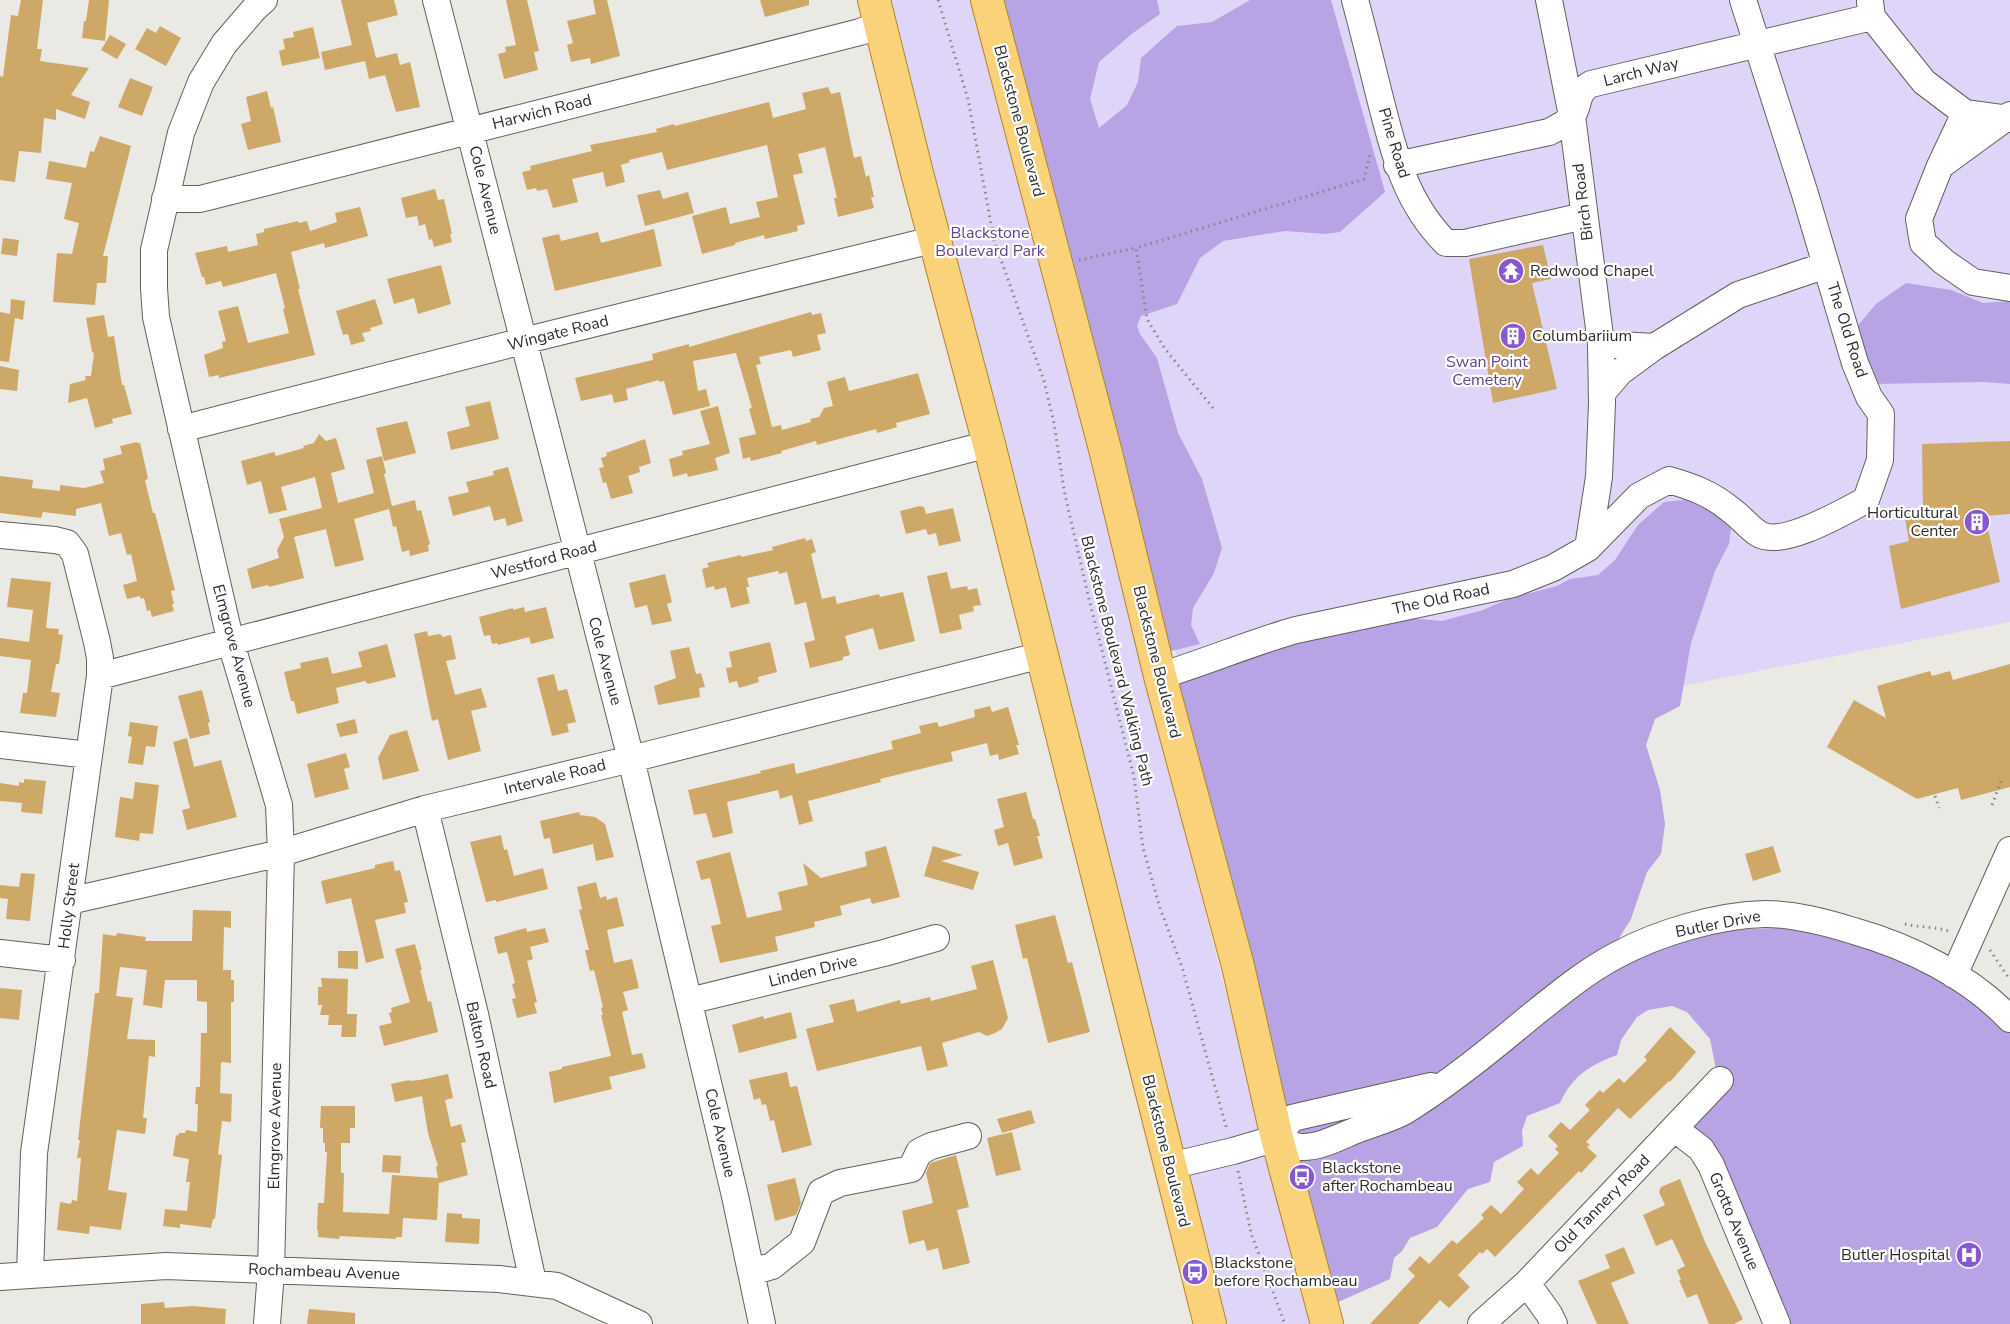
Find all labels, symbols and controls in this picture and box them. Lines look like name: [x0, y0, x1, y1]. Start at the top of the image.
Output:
street label: Blackstone Boulevard: [988, 43, 1050, 199]
street label: Larch Way: [1601, 52, 1682, 92]
street label: Harwich Road: [490, 89, 594, 135]
street label: Pine Road: [1373, 105, 1415, 181]
street label: Cole Avenue: [463, 143, 507, 237]
street label: Birch Road: [1567, 162, 1599, 242]
park label: Blackstone Boulevard Park: [935, 222, 1046, 262]
temple icon: Redwood Chapel: [1496, 256, 1526, 286]
place label: Redwood Chapel: [1530, 260, 1654, 282]
street label: The Old Road: [1821, 280, 1873, 380]
street label: Wingate Road: [505, 310, 611, 356]
building icon: Columbariium: [1498, 321, 1528, 351]
place label: Columbariium: [1532, 325, 1632, 347]
park label: Swan Point Cemetery: [1446, 351, 1528, 391]
place label: Horticultural Center: [1867, 502, 1958, 542]
building icon: Horticultural Center: [1962, 507, 1992, 537]
street label: Blackstone Boulevard Walking Path: [1077, 534, 1157, 788]
street label: Westford Road: [489, 535, 599, 585]
street label: The Old Road: [1390, 578, 1492, 620]
street label: Elmgrove Avenue: [207, 582, 261, 710]
street label: Blackstone Boulevard: [1129, 584, 1185, 740]
street label: Cole Avenue: [583, 614, 627, 708]
street label: Intervale Road: [502, 754, 608, 800]
street label: Holly Street: [53, 861, 85, 950]
street label: Butler Drive: [1674, 905, 1762, 943]
street label: Linden Drive: [766, 949, 860, 993]
street label: Balton Road: [460, 999, 502, 1091]
street label: Elmgrove Avenue: [263, 1062, 287, 1190]
street label: Blackstone Boulevard: [1136, 1073, 1196, 1229]
street label: Cole Avenue: [699, 1086, 741, 1180]
street label: Old Tannery Road: [1549, 1150, 1655, 1258]
place label: Blackstone after Rochambeau: [1322, 1157, 1453, 1197]
bus stop icon: Blackstone after Rochambeau: [1287, 1162, 1317, 1192]
street label: Grotto Avenue: [1703, 1169, 1765, 1273]
hospital icon: Butler Hospital: [1954, 1240, 1984, 1270]
place label: Butler Hospital: [1841, 1244, 1950, 1266]
place label: Blackstone before Rochambeau: [1214, 1252, 1357, 1292]
bus stop icon: Blackstone before Rochambeau: [1180, 1257, 1210, 1287]
street label: Rochambeau Avenue: [248, 1258, 400, 1286]

